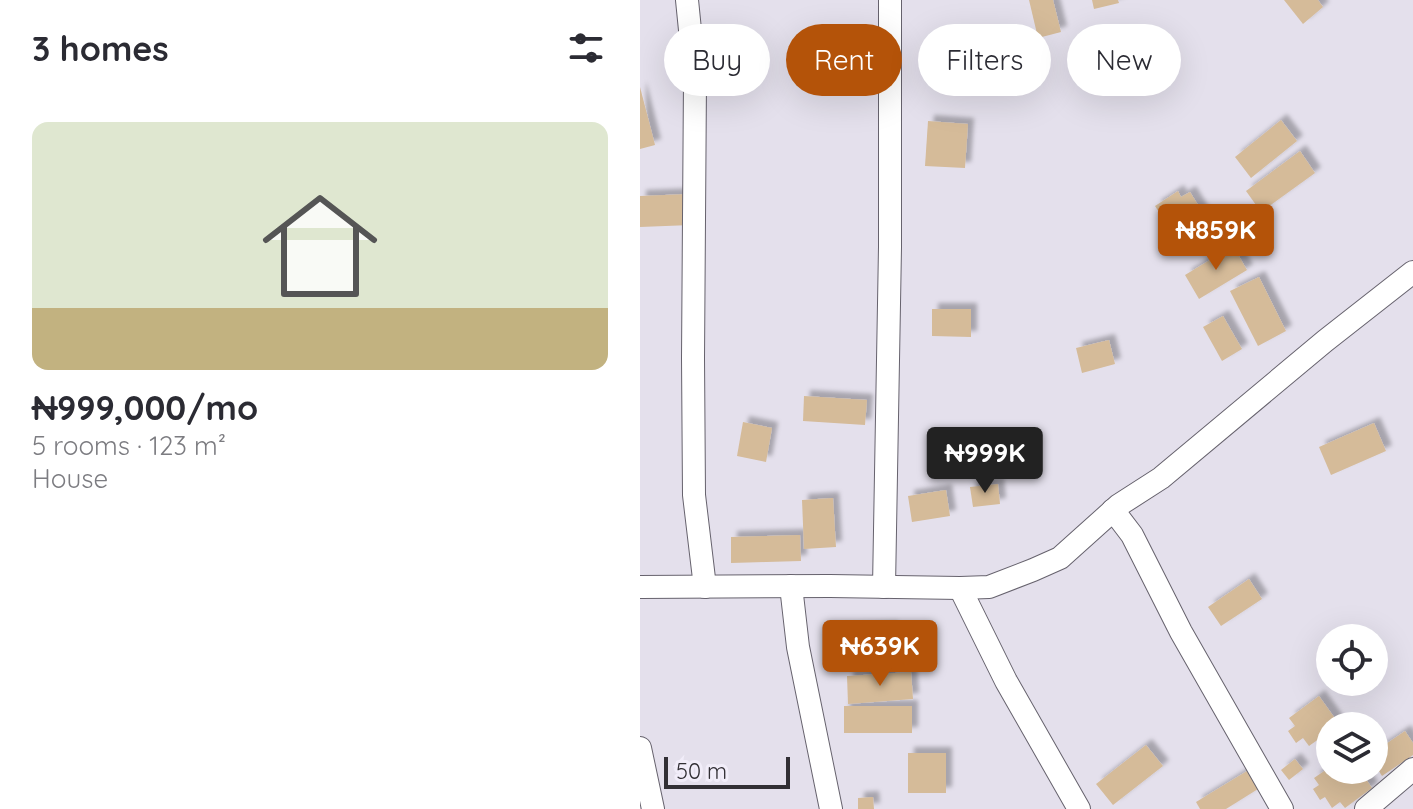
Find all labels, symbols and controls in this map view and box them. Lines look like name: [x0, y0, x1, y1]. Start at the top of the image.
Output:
chip: Buy: [664, 24, 770, 96]
chip: Rent: [786, 24, 902, 96]
chip: Filters: [918, 24, 1051, 96]
chip: New: [1067, 24, 1181, 96]
icon: filters: [564, 26, 608, 70]
text: 3 homes: [32, 27, 169, 70]
icon: home: [248, 174, 392, 318]
pin: ₦859K: [1160, 204, 1272, 272]
text: ₦859K: [1176, 213, 1256, 246]
text: ₦999,000/mo: [32, 386, 258, 429]
pin: ₦999K: [929, 427, 1041, 495]
text: 5 rooms · 123 m²: [32, 429, 226, 462]
text: ₦999K: [945, 436, 1025, 469]
text: House: [32, 462, 108, 495]
pin: ₦639K: [824, 620, 936, 688]
map controls: [1316, 624, 1388, 784]
button: locate: [1316, 624, 1388, 696]
text: ₦639K: [840, 629, 920, 662]
button: layers: [1316, 712, 1388, 784]
scale bar: [664, 753, 790, 789]
text: 50 m: [676, 757, 727, 785]

